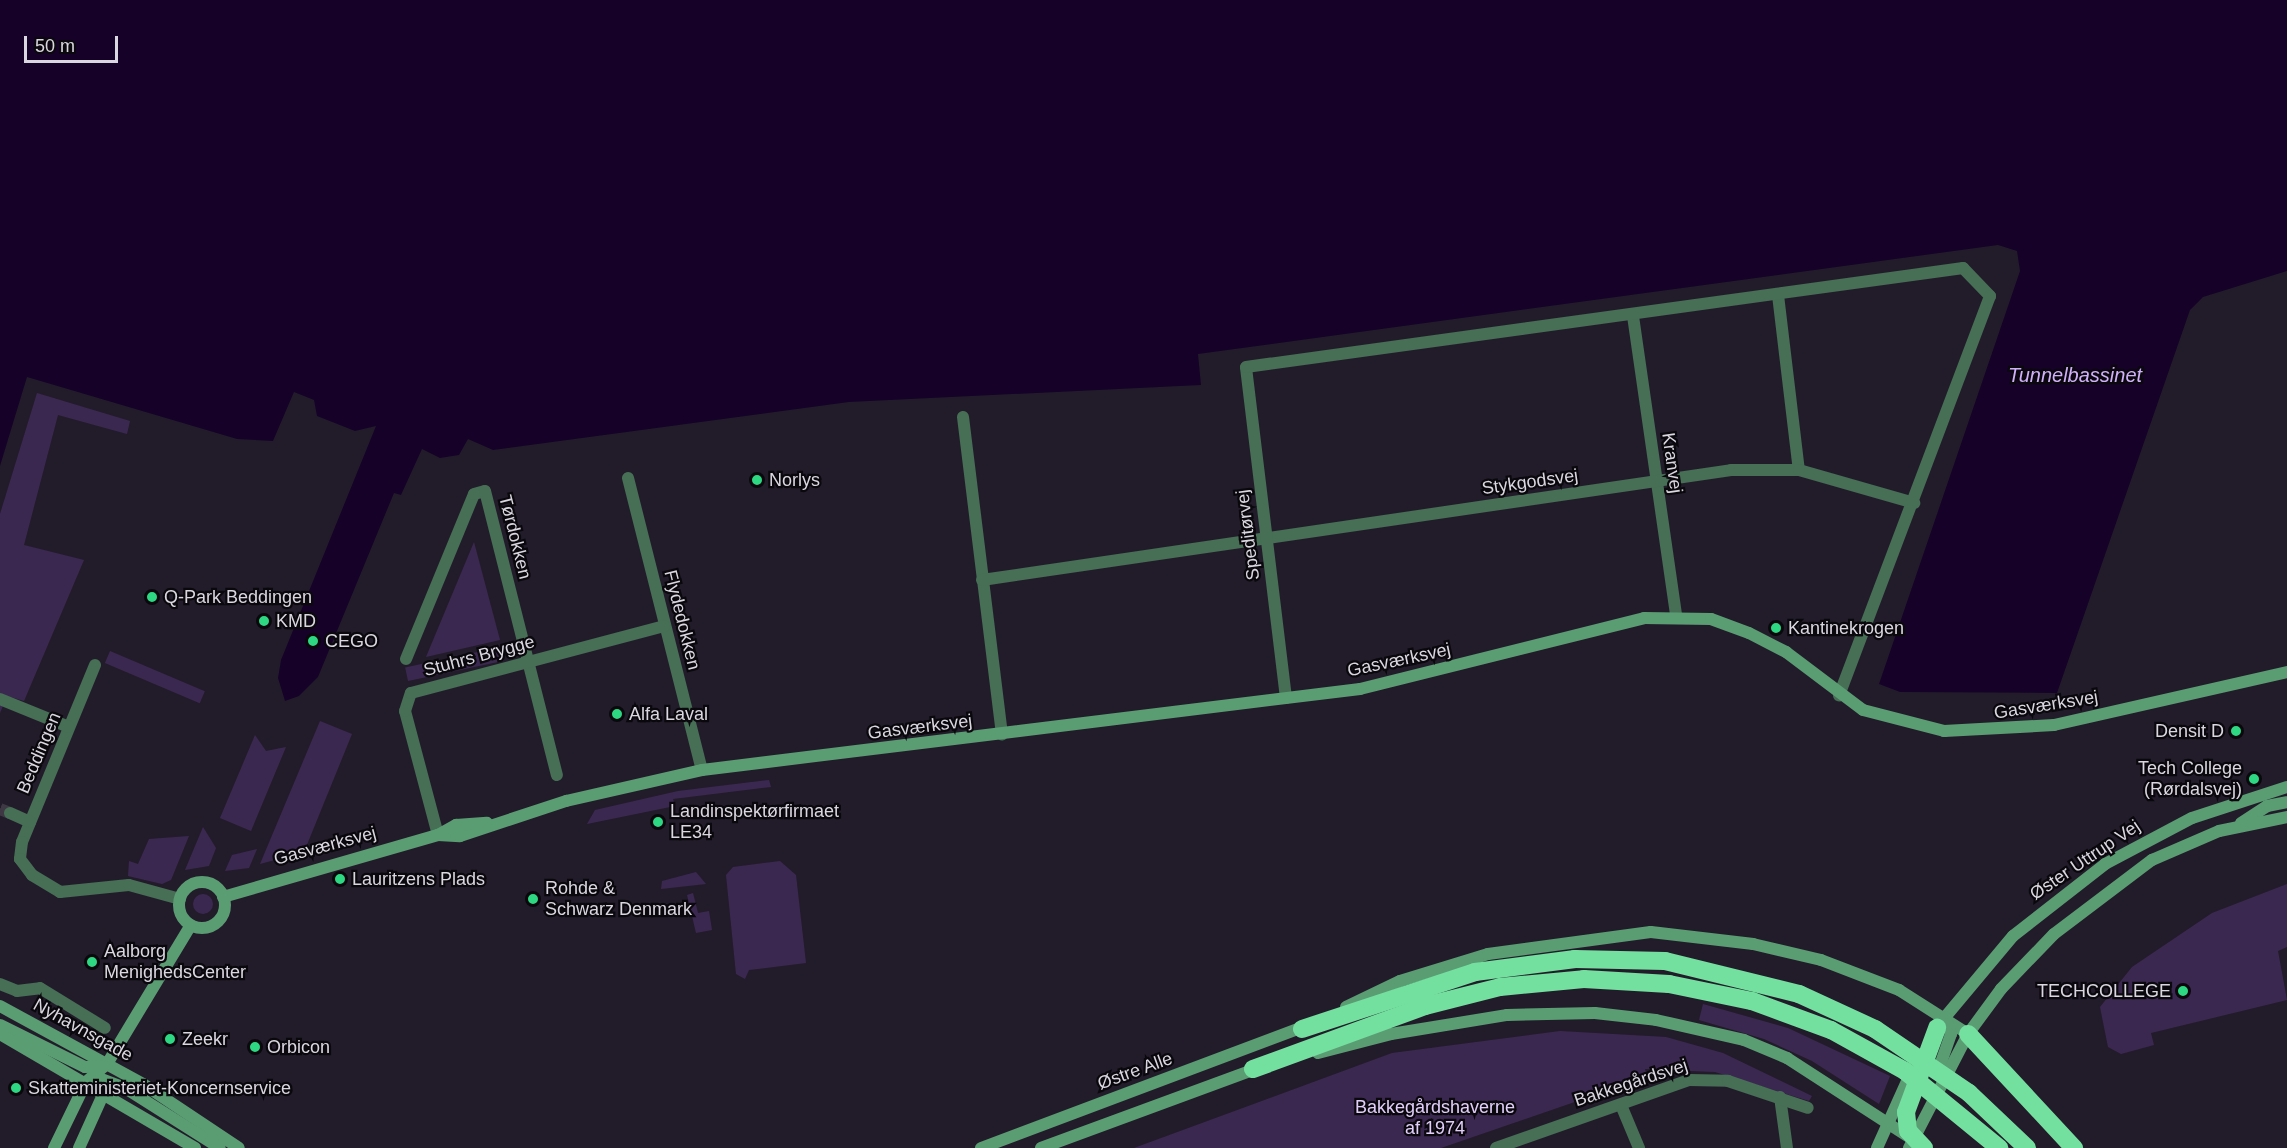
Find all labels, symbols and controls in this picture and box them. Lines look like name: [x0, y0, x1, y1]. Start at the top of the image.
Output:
scale bar: [27, 24, 122, 62]
text: 50 m: [35, 36, 75, 56]
water label: Tunnelbassinet: [2008, 363, 2142, 387]
street label: Kranvej: [1657, 431, 1687, 495]
street label: Stykgodsvej: [1480, 465, 1580, 499]
place label: Norlys: [769, 469, 820, 491]
marker: Norlys: [750, 473, 764, 487]
street label: Speditørvej: [1232, 489, 1264, 581]
street label: Tørdokken: [494, 493, 536, 581]
street label: Flydedokken: [659, 568, 705, 672]
place label: Q-Park Beddingen: [164, 586, 312, 608]
marker: Q-Park Beddingen: [145, 590, 159, 604]
place label: KMD: [276, 610, 316, 632]
marker: KMD: [257, 614, 271, 628]
place label: Kantinekrogen: [1788, 617, 1904, 639]
marker: Kantinekrogen: [1769, 621, 1783, 635]
place label: CEGO: [325, 630, 378, 652]
street label: Stuhrs Brygge: [421, 631, 537, 681]
marker: CEGO: [306, 634, 320, 648]
street label: Gasværksvej: [1345, 639, 1453, 681]
street label: Gasværksvej: [1992, 686, 2100, 724]
place label: Alfa Laval: [629, 703, 708, 725]
marker: Alfa Laval: [610, 707, 624, 721]
street label: Beddingen: [12, 709, 66, 797]
street label: Gasværksvej: [867, 710, 973, 744]
place label: Densit D: [2155, 720, 2224, 742]
marker: Densit D: [2229, 724, 2243, 738]
place label: Tech College (Rørdalsvej): [2138, 758, 2242, 800]
marker: Tech College (Rørdalsvej): [2247, 772, 2261, 786]
place label: Landinspektørfirmaet LE34: [670, 801, 839, 844]
marker: Landinspektørfirmaet LE34: [651, 815, 665, 829]
street label: Øster Uttrup Vej: [2026, 815, 2144, 905]
street label: Gasværksvej: [271, 822, 379, 870]
place label: Lauritzens Plads: [352, 868, 485, 890]
marker: Lauritzens Plads: [333, 872, 347, 886]
place label: Rohde & Schwarz Denmark: [545, 878, 692, 920]
marker: Rohde & Schwarz Denmark: [526, 892, 540, 906]
place label: Aalborg MenighedsCenter: [104, 941, 246, 984]
marker: Aalborg MenighedsCenter: [85, 955, 99, 969]
place label: TECHCOLLEGE: [2037, 980, 2171, 1002]
marker: TECHCOLLEGE: [2176, 984, 2190, 998]
street label: Nyhavnsgade: [30, 994, 136, 1066]
place label: Zeekr: [182, 1028, 228, 1050]
marker: Zeekr: [163, 1032, 177, 1046]
place label: Orbicon: [267, 1036, 330, 1058]
marker: Orbicon: [248, 1040, 262, 1054]
street label: Østre Alle: [1094, 1047, 1176, 1095]
street label: Bakkegårdsvej: [1572, 1054, 1690, 1112]
place label: Skatteministeriet-Koncernservice: [28, 1077, 291, 1099]
marker: Skatteministeriet-Koncernservice: [9, 1081, 23, 1095]
park label: Bakkegårdshaverne af 1974: [1355, 1097, 1515, 1140]

